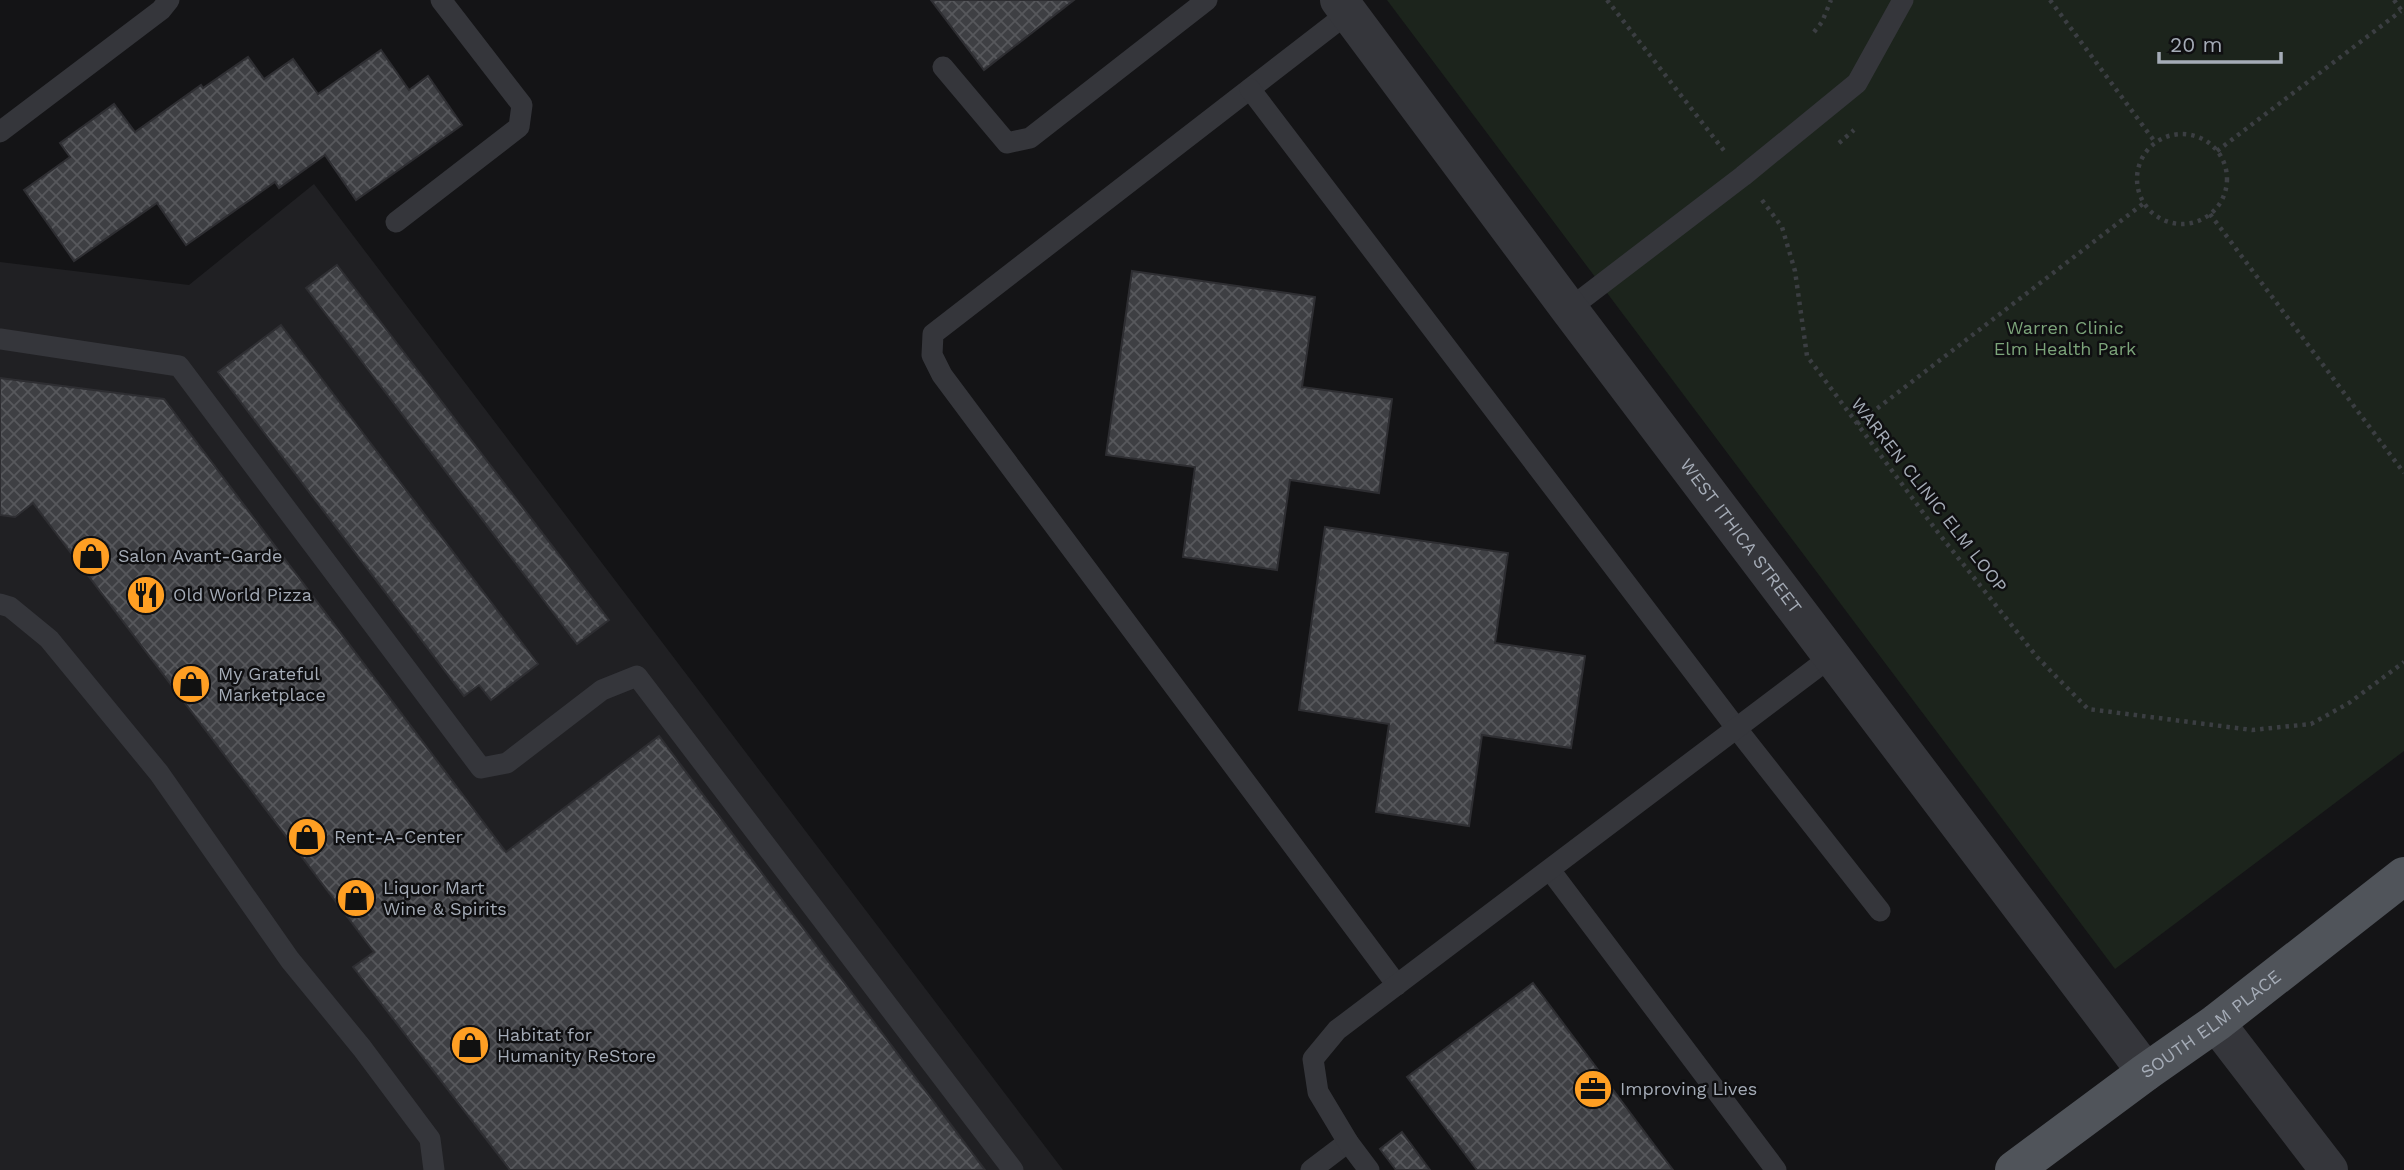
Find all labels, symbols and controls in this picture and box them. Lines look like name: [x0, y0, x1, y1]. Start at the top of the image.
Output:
scale bar: [2159, 21, 2282, 65]
text: 20 m: [2170, 32, 2222, 57]
park label: Warren Clinic Elm Health Park: [1994, 317, 2136, 359]
street label: WARREN CLINIC ELM LOOP: [1847, 393, 2012, 596]
street label: WEST ITHICA STREET: [1676, 454, 1806, 617]
shop icon: Salon Avant-Garde: [70, 535, 112, 577]
place label: Salon Avant-Garde: [118, 545, 282, 566]
restaurant icon: Old World Pizza: [125, 574, 167, 616]
place label: Old World Pizza: [173, 584, 312, 605]
shop icon: My Grateful Marketplace: [170, 663, 212, 705]
place label: My Grateful Marketplace: [218, 663, 326, 705]
shop icon: Rent-A-Center: [286, 816, 328, 858]
place label: Rent-A-Center: [334, 826, 463, 847]
shop icon: Liquor Mart Wine & Spirits: [335, 877, 377, 919]
place label: Liquor Mart Wine & Spirits: [383, 877, 507, 919]
street label: SOUTH ELM PLACE: [2137, 965, 2285, 1082]
shop icon: Habitat for Humanity ReStore: [449, 1024, 491, 1066]
place label: Habitat for Humanity ReStore: [497, 1024, 656, 1066]
office icon: Improving Lives: [1572, 1068, 1614, 1110]
place label: Improving Lives: [1620, 1078, 1757, 1099]

